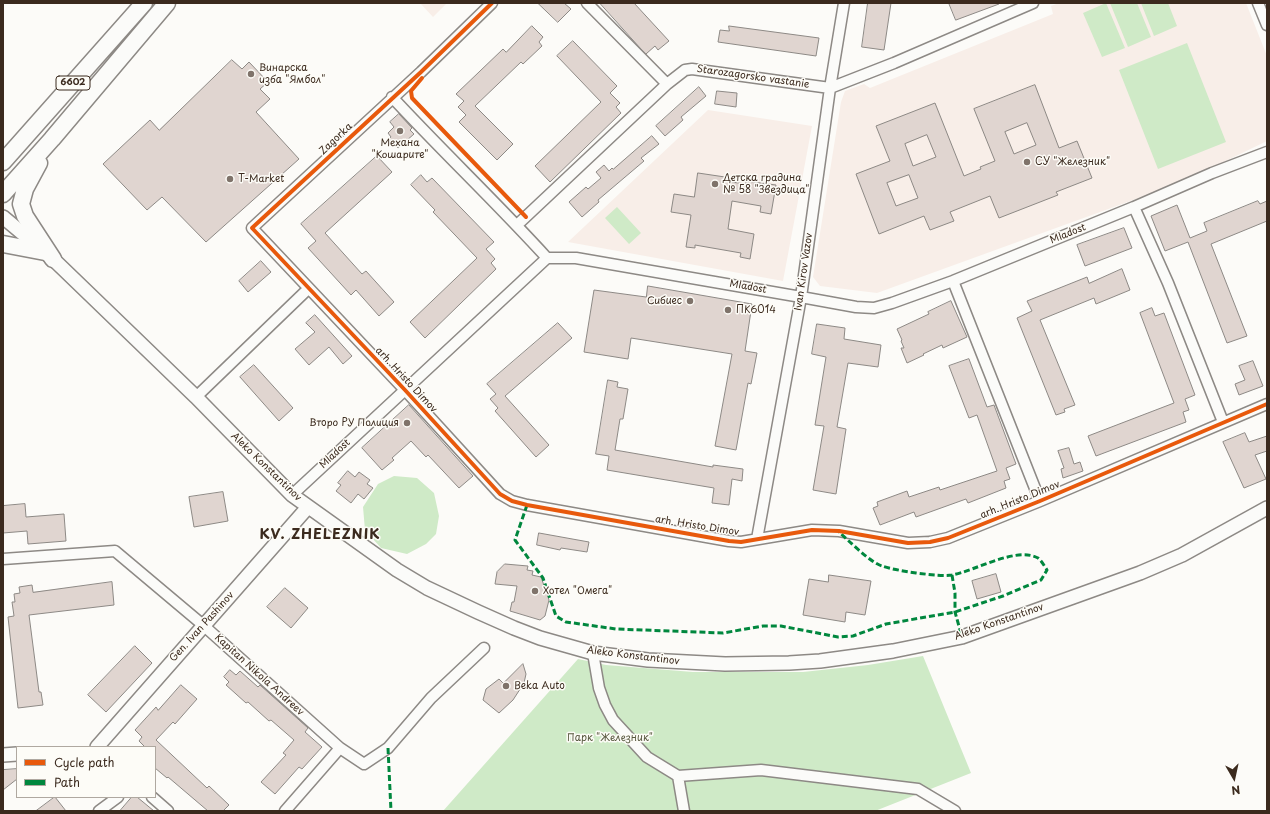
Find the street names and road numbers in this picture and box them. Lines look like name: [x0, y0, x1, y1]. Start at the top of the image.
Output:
street label: Starozagorsko vastanie: [696, 63, 810, 91]
road number: 6602: [56, 76, 90, 90]
street label: Zagorka: [317, 121, 355, 157]
street label: Mladost: [1048, 221, 1088, 247]
street label: Ivan Kirov Vazov: [793, 232, 815, 312]
street label: Mladost: [728, 278, 768, 296]
street label: arh. Hristo Dimov: [373, 345, 439, 415]
street label: Aleko Konstantinov: [228, 430, 304, 504]
street label: Mladost: [317, 437, 353, 471]
street label: arh. Hristo Dimov: [978, 479, 1062, 521]
street label: arh. Hristo Dimov: [654, 513, 740, 539]
street label: Gen. Ivan Pashinov: [167, 589, 237, 665]
street label: Aleko Konstantinov: [953, 601, 1045, 643]
street label: Kapitan Nikola Andreev: [212, 632, 306, 718]
street label: Aleko Konstantinov: [586, 644, 680, 668]

